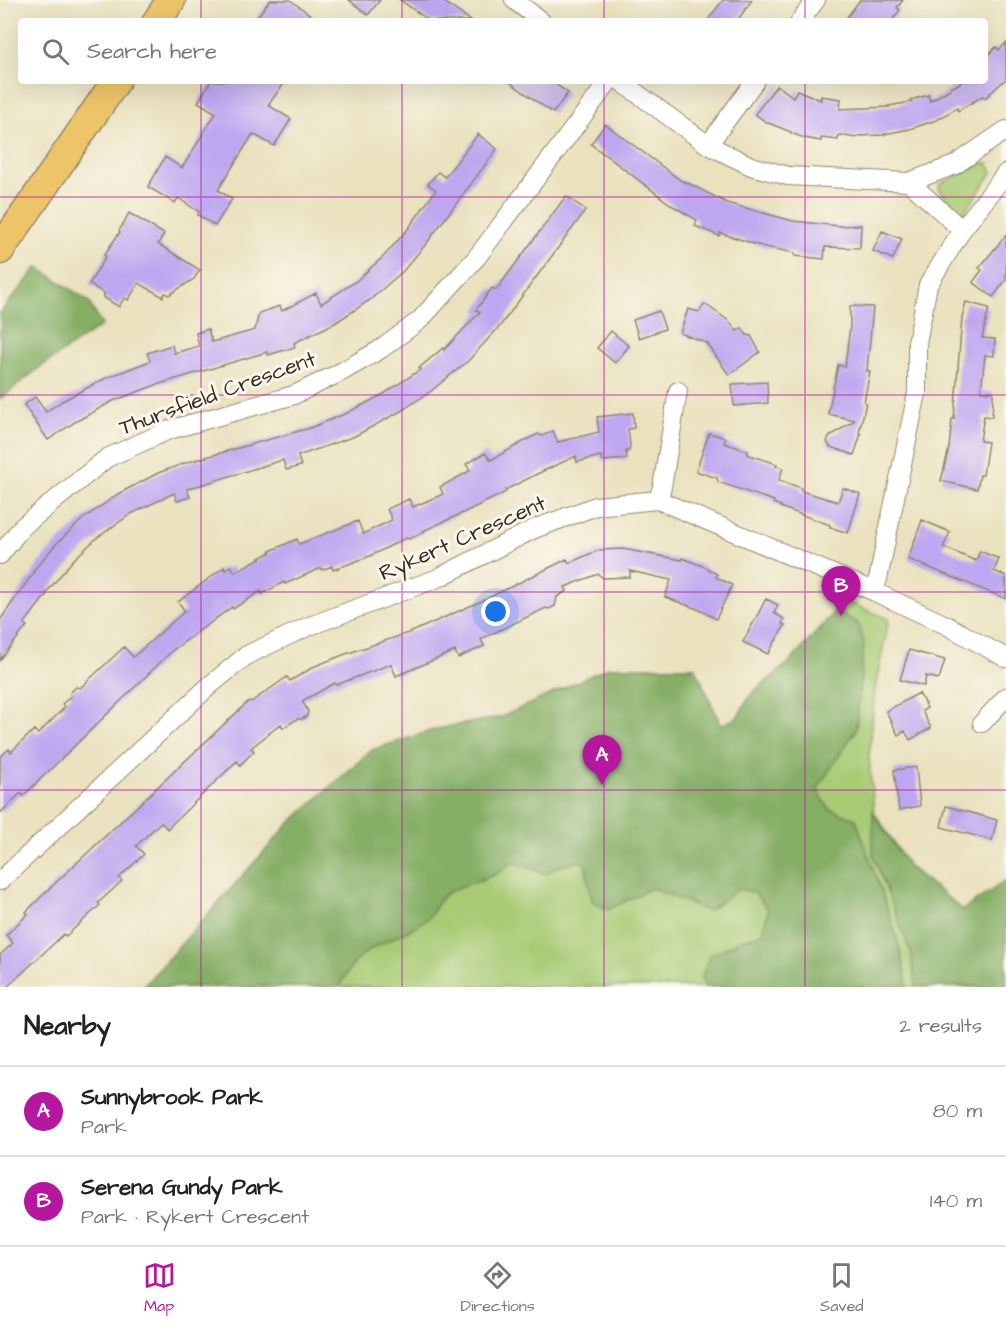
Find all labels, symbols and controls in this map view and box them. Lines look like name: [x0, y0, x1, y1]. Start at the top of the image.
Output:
search box: [18, 18, 988, 84]
icon: search: [39, 35, 72, 68]
text: Search here: [87, 36, 217, 67]
street label: Thursfield Crescent: [115, 343, 320, 443]
street label: Rykert Crescent: [374, 488, 551, 590]
pin: B: [822, 566, 860, 616]
your location: [481, 597, 510, 626]
pin: A: [582, 736, 622, 785]
text: Nearby: [24, 1008, 111, 1044]
text: 2 results: [899, 1012, 982, 1040]
text: Sunnybrook Park: [81, 1082, 263, 1113]
text: A: [37, 1097, 50, 1125]
text: 80 m: [933, 1097, 982, 1125]
text: Park: [81, 1113, 127, 1141]
text: Serena Gundy Park: [81, 1172, 283, 1203]
text: B: [36, 1187, 51, 1215]
text: 140 m: [930, 1187, 982, 1215]
text: Park · Rykert Crescent: [81, 1203, 309, 1231]
tab: Map: [143, 1259, 176, 1317]
tab: Directions: [461, 1259, 535, 1317]
tab: Saved: [820, 1259, 863, 1317]

